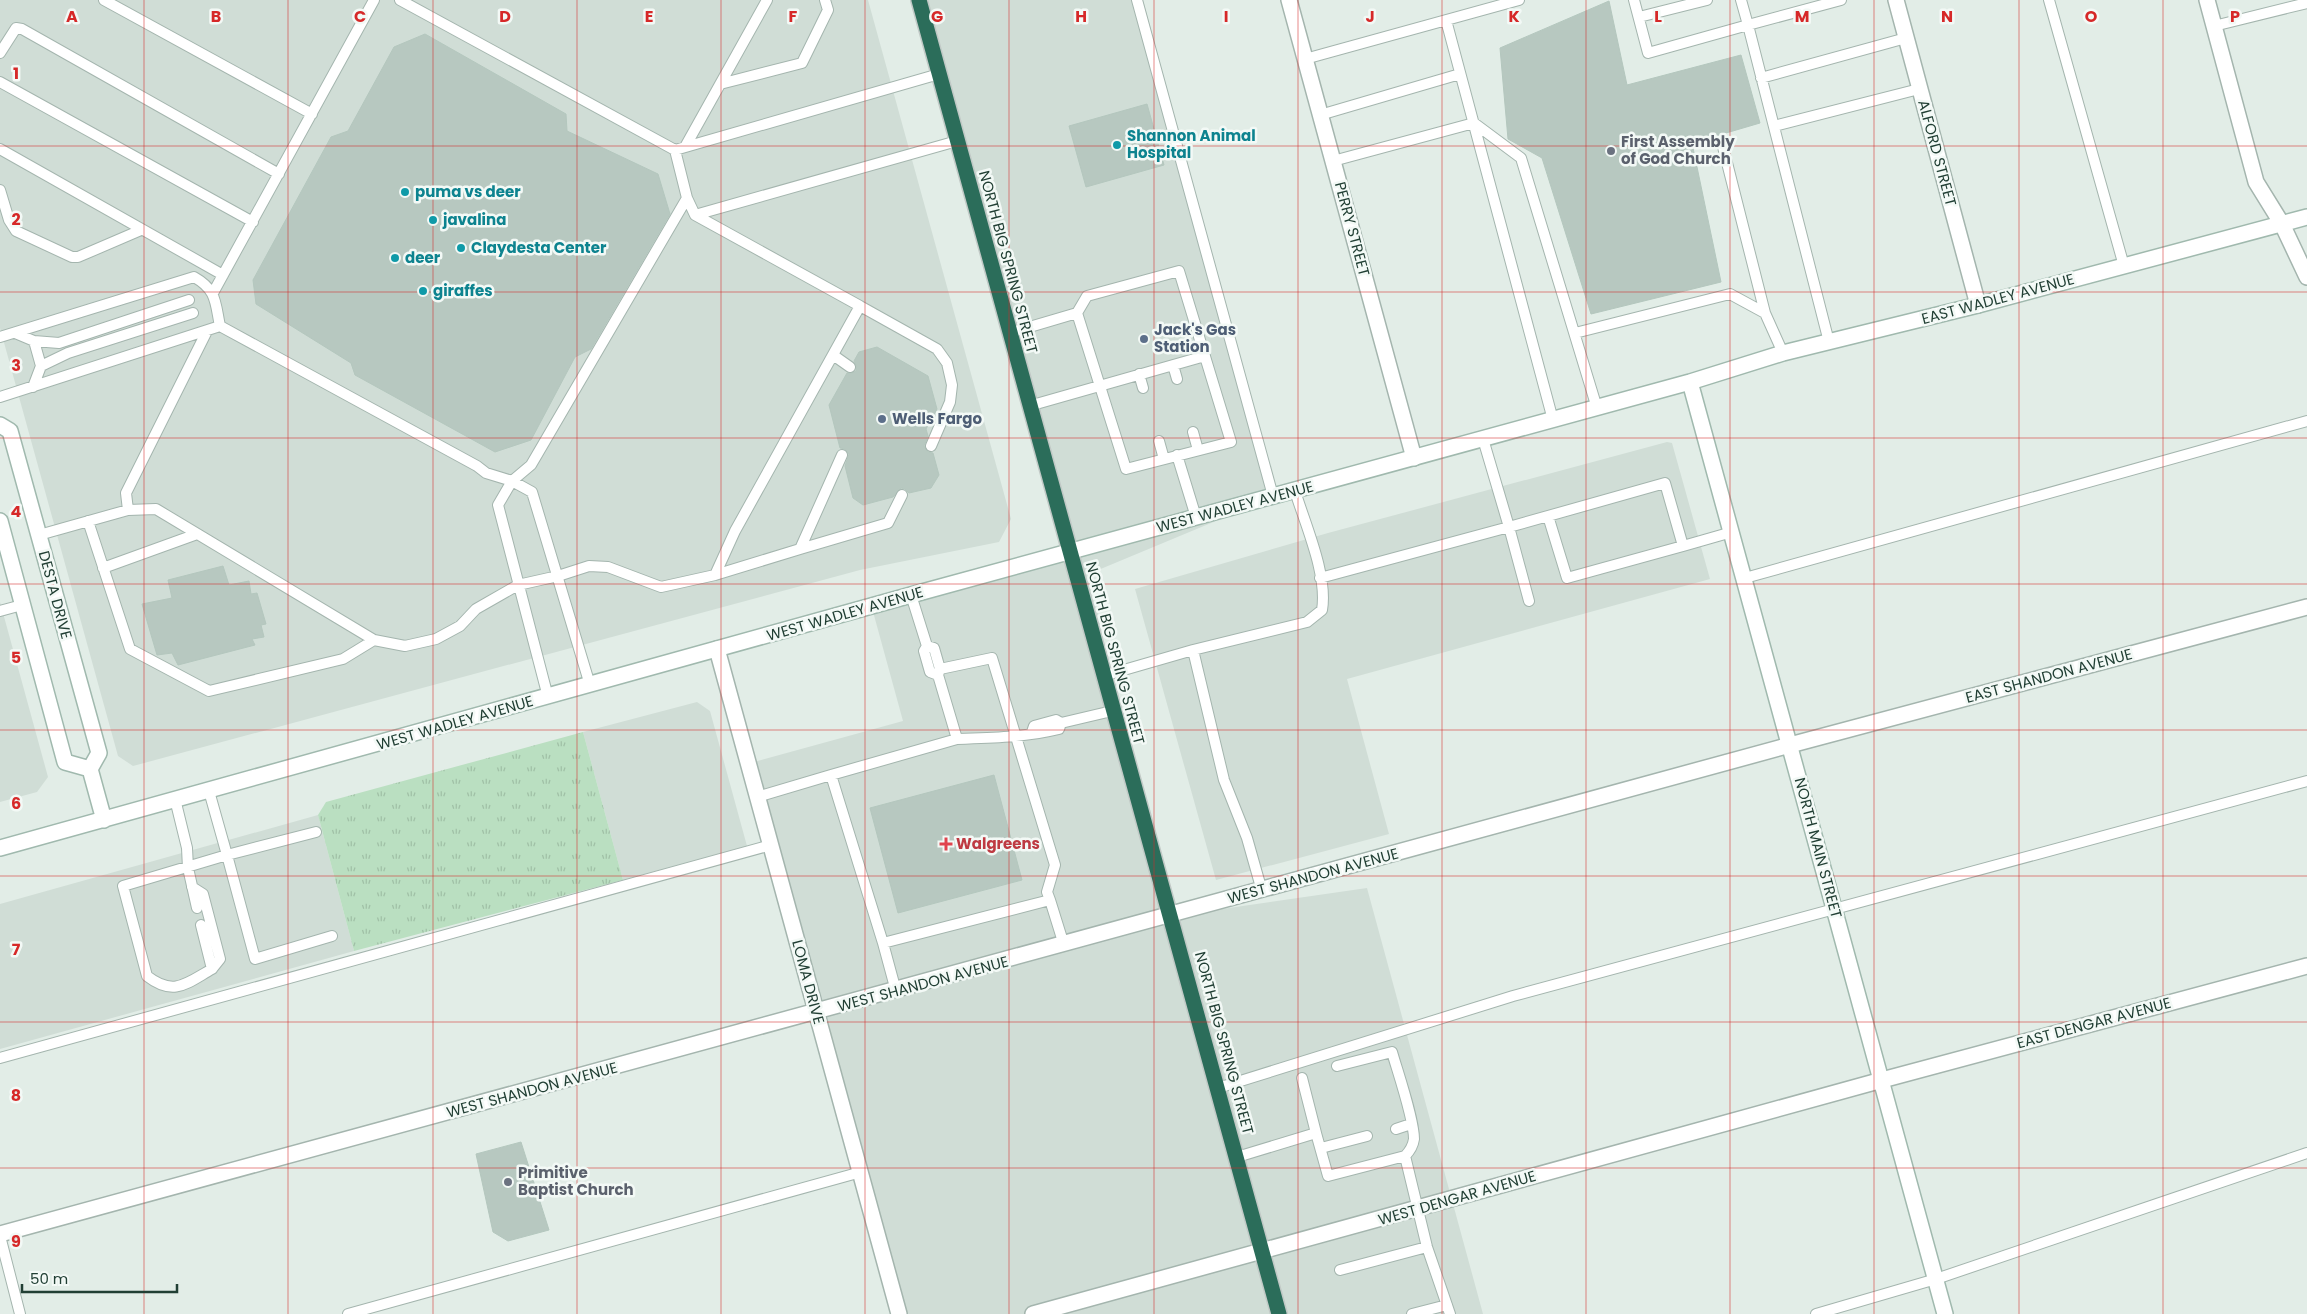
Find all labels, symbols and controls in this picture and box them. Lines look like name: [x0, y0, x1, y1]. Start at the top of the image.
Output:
text: A: [66, 5, 78, 28]
text: B: [211, 5, 221, 28]
text: C: [354, 5, 366, 28]
text: D: [499, 5, 511, 28]
text: E: [645, 5, 653, 28]
text: F: [789, 5, 798, 28]
text: G: [931, 5, 943, 28]
text: H: [1075, 5, 1087, 28]
text: I: [1224, 5, 1228, 28]
text: J: [1365, 5, 1375, 28]
text: K: [1508, 5, 1520, 28]
text: L: [1654, 5, 1662, 28]
text: M: [1795, 5, 1809, 28]
text: N: [1941, 5, 1953, 28]
text: O: [2085, 5, 2098, 28]
text: P: [2230, 5, 2240, 28]
text: 1: [13, 62, 19, 85]
street label: ALFORD STREET: [1913, 97, 1962, 208]
place label: Shannon Animal Hospital: [1127, 125, 1256, 163]
place label: First Assembly of God Church: [1621, 131, 1735, 169]
marker: Shannon Animal Hospital: [1111, 139, 1123, 151]
marker: First Assembly of God Church: [1605, 145, 1617, 157]
street label: NORTH BIG SPRING STREET: [974, 168, 1043, 356]
street label: PERRY STREET: [1330, 179, 1375, 278]
place label: puma vs deer: [415, 181, 521, 202]
marker: puma vs deer: [399, 186, 411, 198]
text: 2: [11, 208, 21, 231]
place label: javalina: [442, 209, 506, 230]
marker: javalina: [427, 214, 439, 226]
place label: Claydesta Center: [471, 237, 607, 258]
marker: Claydesta Center: [455, 242, 467, 254]
place label: deer: [405, 247, 441, 268]
marker: deer: [389, 252, 401, 264]
street label: EAST WADLEY AVENUE: [1919, 268, 2077, 329]
place label: giraffes: [433, 280, 493, 301]
marker: giraffes: [417, 285, 429, 297]
place label: Jack's Gas Station: [1154, 319, 1236, 357]
marker: Jack's Gas Station: [1138, 333, 1150, 345]
text: 3: [11, 354, 21, 377]
place label: Wells Fargo: [892, 408, 982, 429]
marker: Wells Fargo: [876, 413, 888, 425]
street label: WEST WADLEY AVENUE: [1154, 475, 1316, 538]
text: 4: [11, 500, 22, 523]
street label: DESTA DRIVE: [34, 548, 77, 641]
street label: NORTH BIG SPRING STREET: [1081, 559, 1150, 747]
street label: WEST WADLEY AVENUE: [764, 581, 926, 646]
street label: EAST SHANDON AVENUE: [1963, 643, 2135, 708]
text: 5: [11, 646, 21, 669]
street label: WEST WADLEY AVENUE: [374, 690, 536, 755]
street label: NORTH MAIN STREET: [1790, 775, 1847, 921]
text: 6: [11, 792, 21, 815]
place label: Walgreens: [956, 833, 1040, 854]
marker: Walgreens: [940, 838, 952, 850]
street label: WEST SHANDON AVENUE: [1225, 843, 1401, 908]
street label: LOMA DRIVE: [787, 937, 830, 1026]
text: 7: [12, 938, 21, 961]
street label: NORTH BIG SPRING STREET: [1190, 949, 1259, 1137]
street label: WEST SHANDON AVENUE: [835, 951, 1011, 1016]
street label: EAST DENGAR AVENUE: [2014, 992, 2173, 1053]
street label: WEST SHANDON AVENUE: [444, 1057, 620, 1122]
text: 8: [11, 1084, 21, 1107]
place label: Primitive Baptist Church: [518, 1162, 634, 1200]
street label: WEST DENGAR AVENUE: [1375, 1165, 1538, 1230]
marker: Primitive Baptist Church: [502, 1176, 514, 1188]
text: 9: [11, 1230, 21, 1253]
scale bar: [22, 1262, 178, 1294]
text: 50 m: [30, 1268, 68, 1289]

